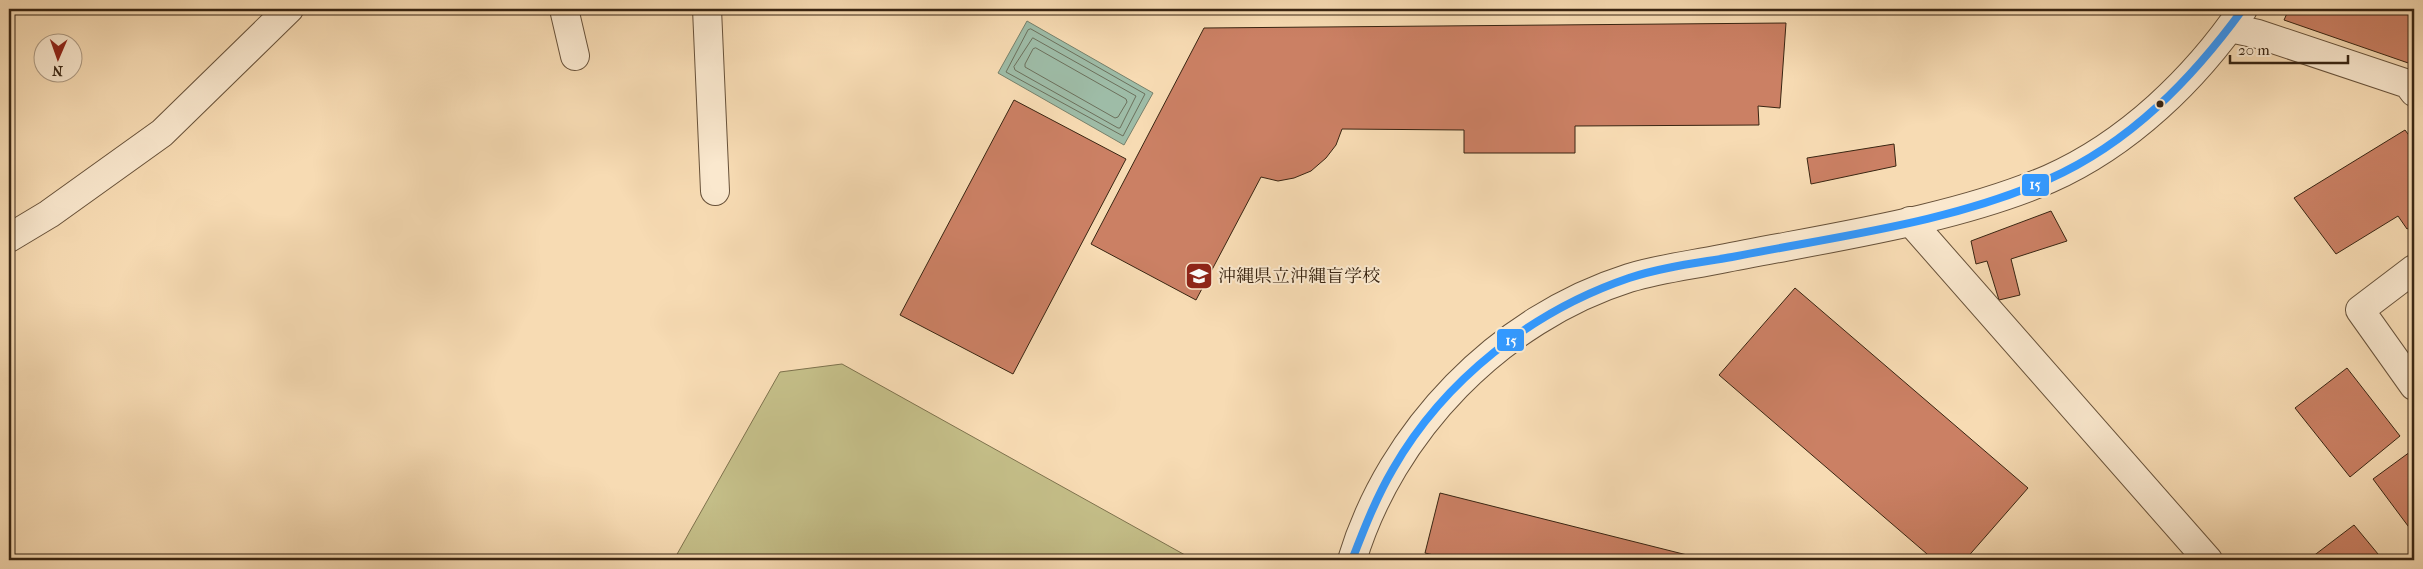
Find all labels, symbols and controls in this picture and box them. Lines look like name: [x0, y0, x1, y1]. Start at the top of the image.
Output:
north arrow: [32, 32, 82, 82]
scale bar: [2230, 32, 2348, 64]
text: 20 m: [2238, 41, 2270, 59]
text: N: [52, 62, 63, 79]
unlabelled marker: [2155, 99, 2165, 109]
line badge: 15: [2021, 173, 2050, 197]
text: 15: [2030, 176, 2041, 193]
school or university icon: 沖縄県立沖縄盲学校: [1184, 261, 1214, 291]
place label: 沖縄県立沖縄盲学校: [1218, 266, 1380, 287]
line badge: 15: [1496, 328, 1525, 352]
text: 15: [1506, 332, 1517, 349]

